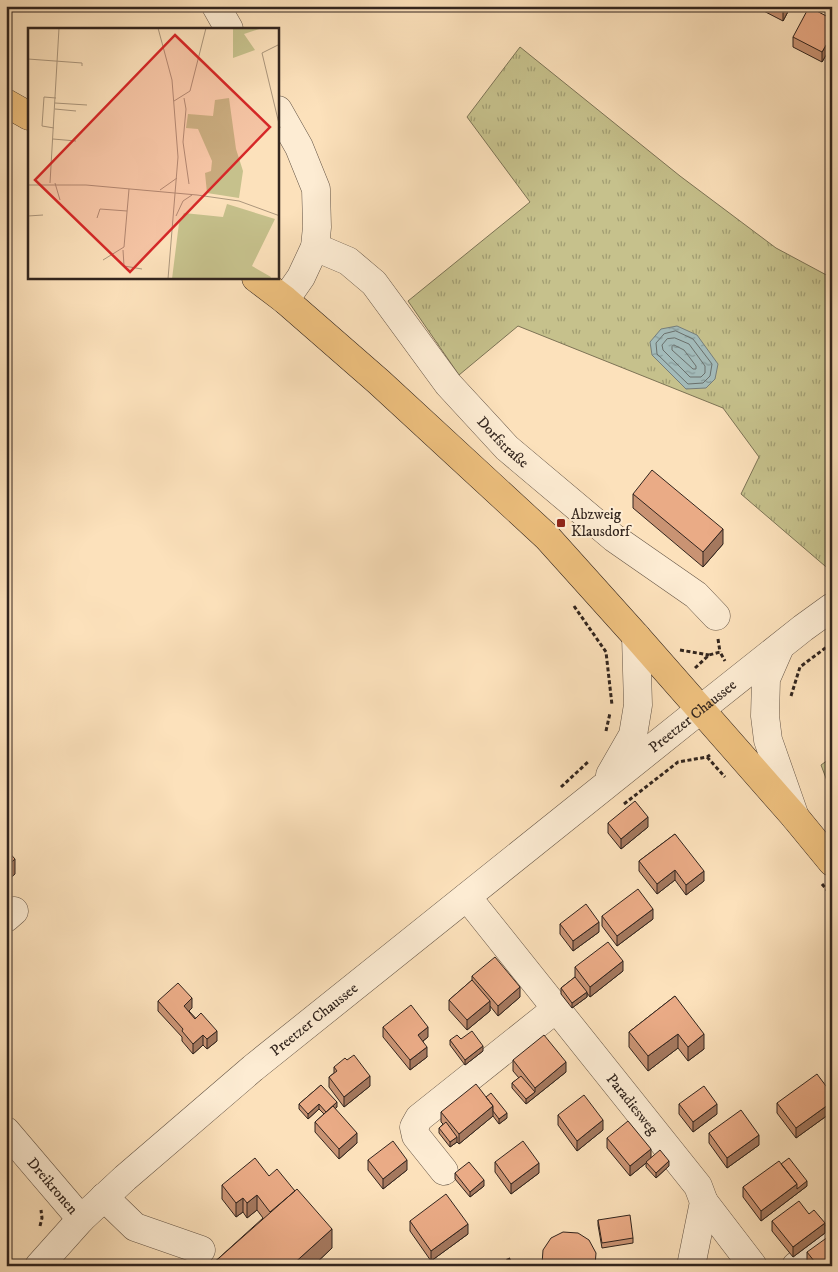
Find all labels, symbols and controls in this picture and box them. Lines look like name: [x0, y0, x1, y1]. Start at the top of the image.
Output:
inset map: [28, 28, 279, 279]
street label: Dorfstraße: [473, 412, 533, 472]
place label: Abzweig Klausdorf: [571, 505, 632, 541]
marker: Abzweig Klausdorf: [555, 517, 567, 529]
street label: Preetzer Chaussee: [645, 675, 740, 757]
street label: Preetzer Chaussee: [266, 978, 362, 1060]
street label: Paradiesweg: [602, 1070, 663, 1139]
street label: Dreikronen: [23, 1153, 82, 1218]

